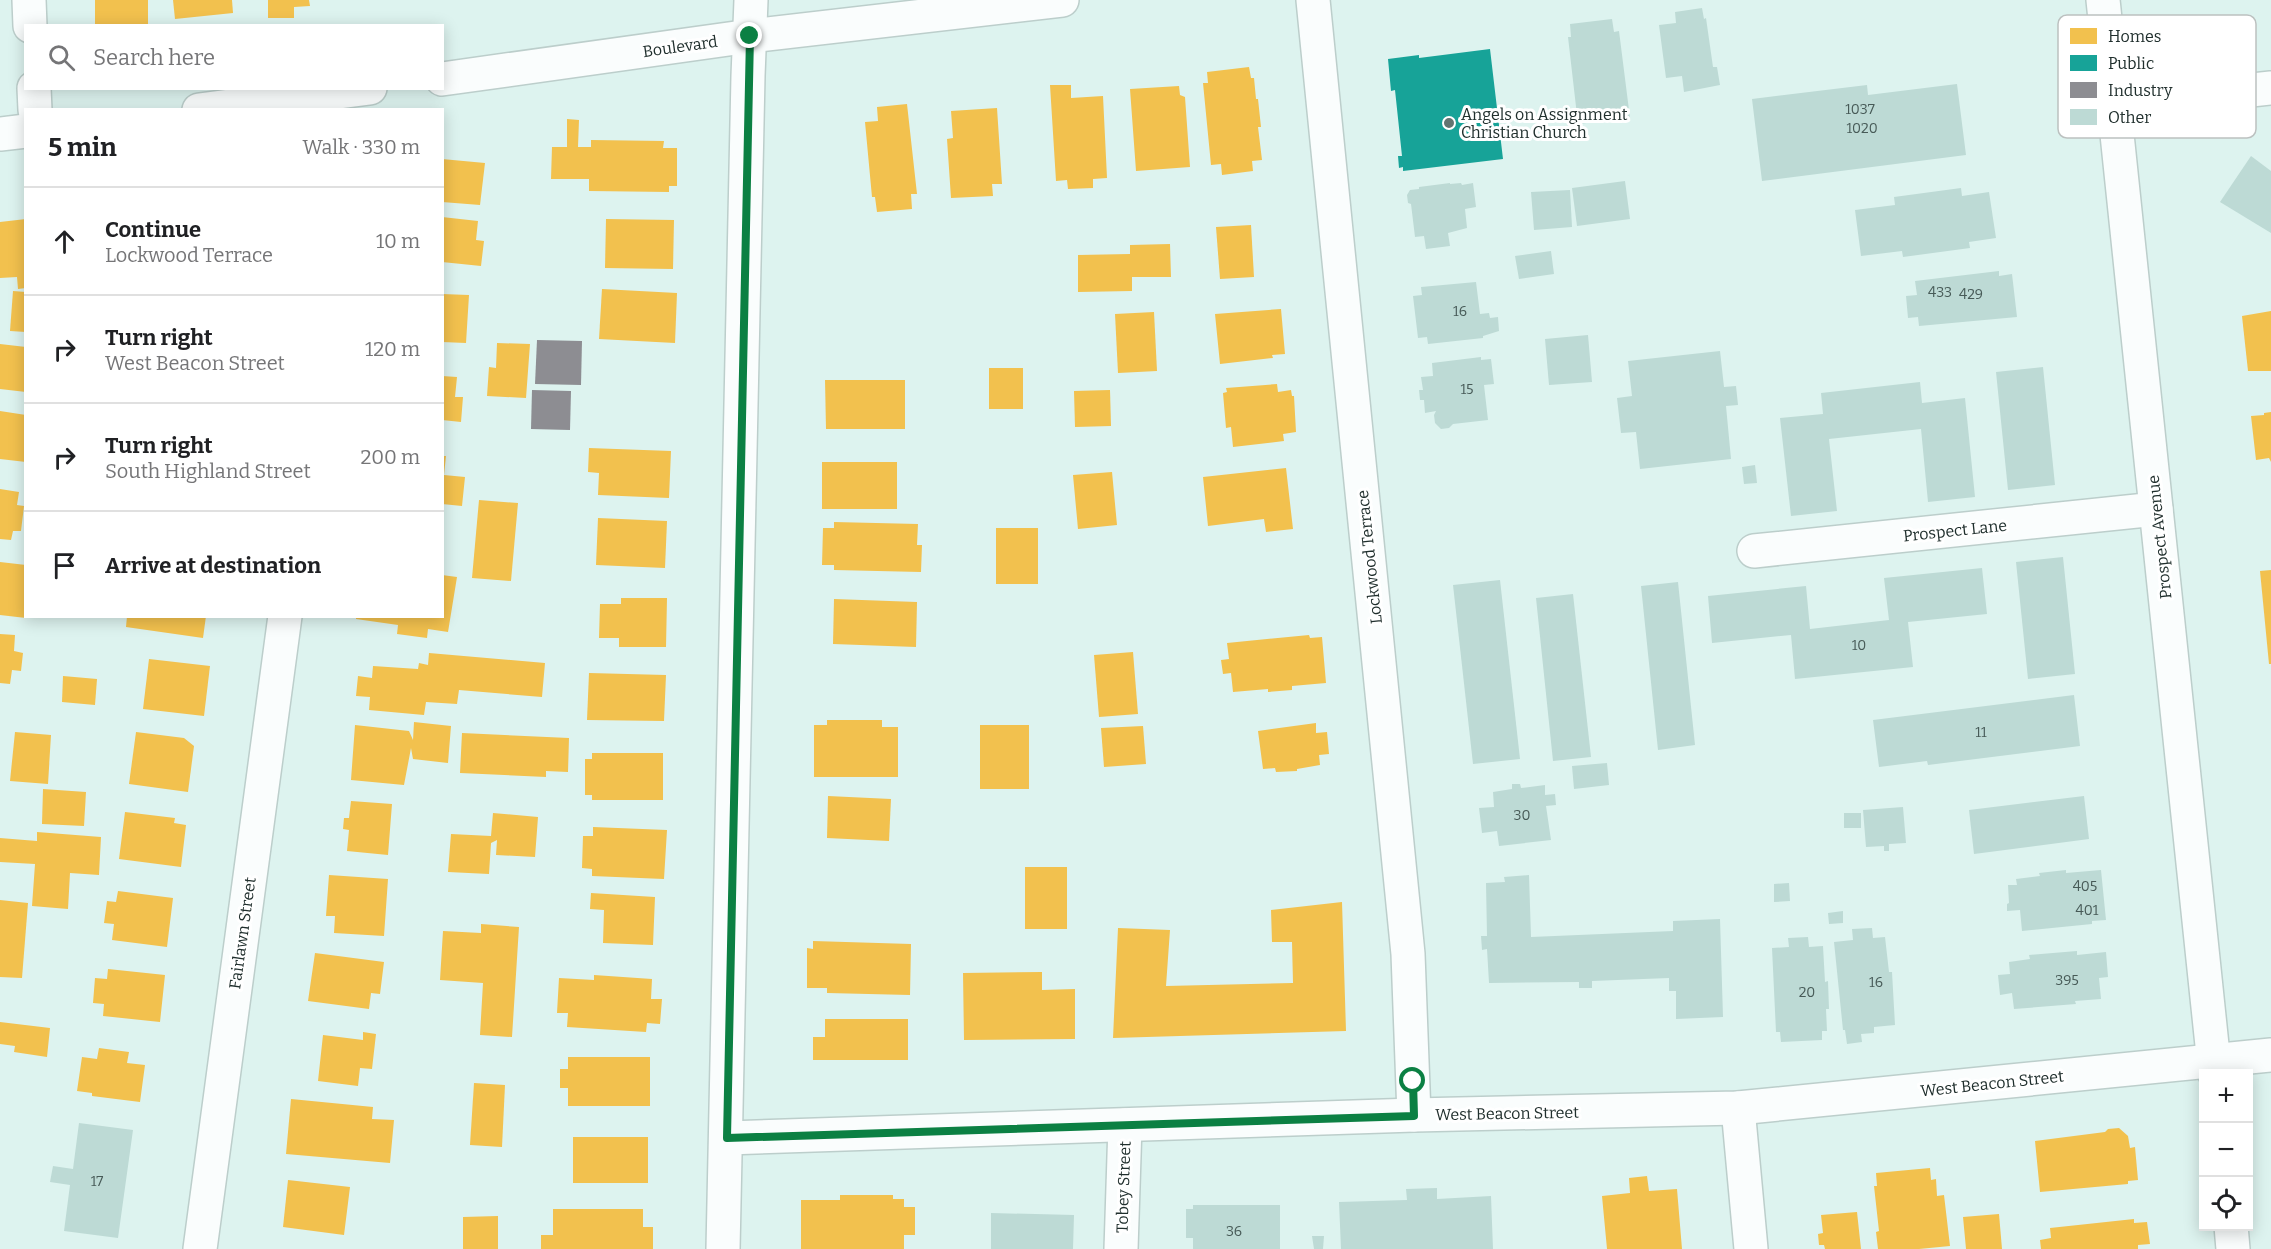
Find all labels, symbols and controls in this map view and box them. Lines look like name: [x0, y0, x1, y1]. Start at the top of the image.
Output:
legend: [2058, 15, 2256, 138]
route end: [736, 22, 762, 48]
search box: [24, 24, 444, 90]
text: Homes: [2108, 27, 2161, 46]
street label: Boulevard: [641, 32, 719, 61]
icon: search: [45, 41, 78, 74]
text: Search here: [93, 44, 215, 71]
text: Public: [2108, 54, 2154, 73]
text: Industry: [2108, 81, 2173, 100]
house number: 1037: [1845, 101, 1875, 118]
place label: Angels on Assignment Christian Church: [1461, 105, 1628, 142]
text: Other: [2108, 108, 2151, 127]
marker: Angels on Assignment Christian Church: [1442, 116, 1456, 130]
house number: 1020: [1846, 120, 1878, 137]
text: 5 min: [48, 132, 117, 163]
text: Walk · 330 m: [303, 135, 420, 159]
text: Continue: [105, 216, 201, 243]
icon: ahead: [48, 225, 81, 258]
text: 10 m: [376, 229, 420, 253]
text: Lockwood Terrace: [105, 243, 273, 267]
house number: 433: [1928, 284, 1952, 301]
house number: 429: [1959, 286, 1983, 303]
house number: 16: [1453, 303, 1467, 320]
text: Turn right: [105, 324, 213, 351]
icon: right: [48, 333, 81, 366]
text: 120 m: [365, 337, 420, 361]
text: West Beacon Street: [105, 351, 285, 375]
house number: 15: [1460, 381, 1474, 398]
text: Turn right: [105, 432, 213, 459]
icon: right: [48, 441, 81, 474]
text: 200 m: [360, 445, 420, 469]
text: South Highland Street: [105, 459, 311, 483]
street label: Prospect Avenue: [2144, 474, 2175, 600]
street label: Lockwood Terrace: [1353, 489, 1386, 625]
street label: Prospect Lane: [1902, 516, 2008, 545]
icon: arrive: [48, 549, 81, 582]
text: Arrive at destination: [105, 552, 321, 579]
house number: 10: [1852, 637, 1866, 654]
house number: 11: [1975, 724, 1987, 741]
house number: 30: [1514, 807, 1530, 824]
street label: Fairlawn Street: [225, 876, 260, 990]
house number: 405: [2073, 878, 2097, 895]
house number: 401: [2076, 902, 2099, 919]
house number: 395: [2055, 972, 2079, 989]
house number: 16: [1869, 974, 1883, 991]
house number: 20: [1799, 984, 1815, 1001]
route start: [1399, 1067, 1425, 1093]
street label: West Beacon Street: [1920, 1067, 2065, 1100]
map controls: [2199, 1069, 2253, 1231]
button: +: [2199, 1069, 2253, 1123]
street label: West Beacon Street: [1435, 1103, 1579, 1124]
button: −: [2199, 1123, 2253, 1177]
street label: Tobey Street: [1112, 1140, 1135, 1233]
house number: 17: [91, 1173, 103, 1190]
button: locate: [2199, 1177, 2253, 1231]
house number: 36: [1226, 1223, 1242, 1240]

